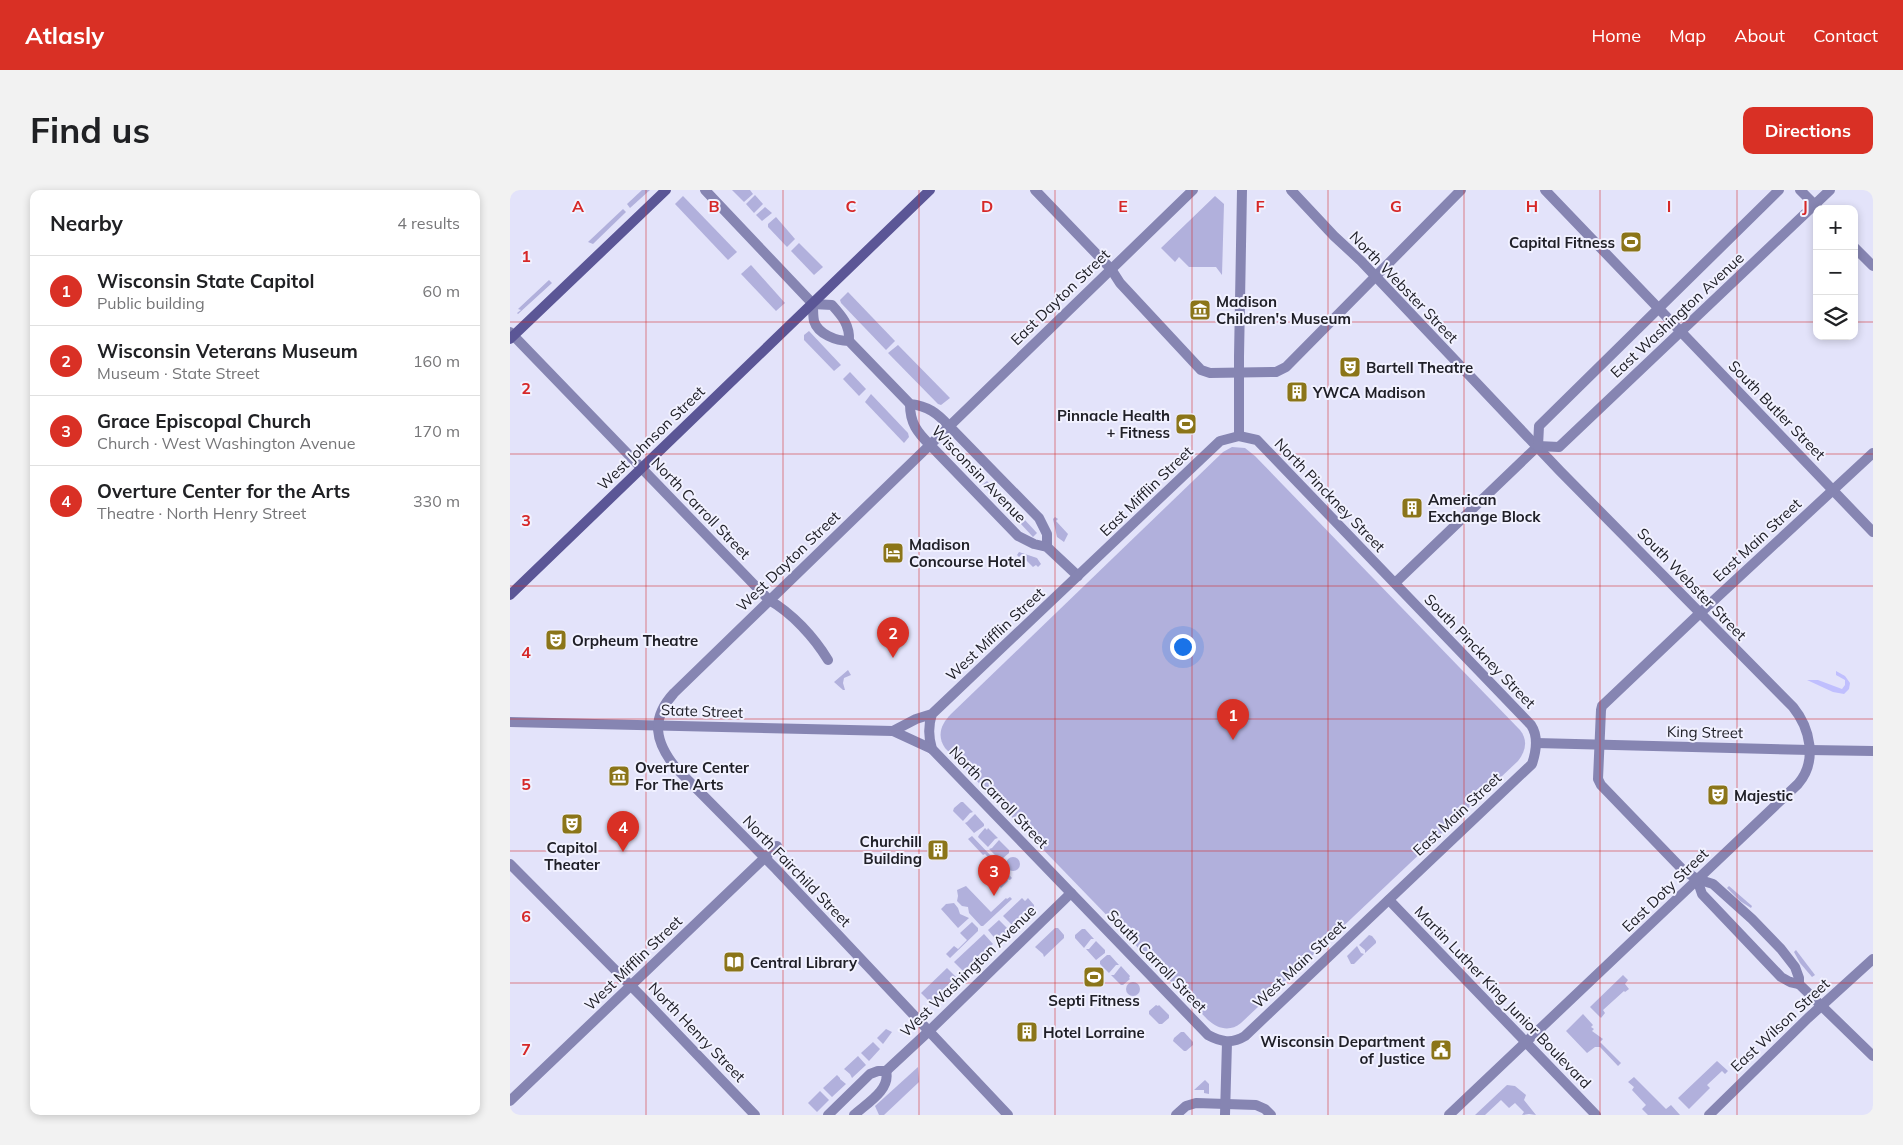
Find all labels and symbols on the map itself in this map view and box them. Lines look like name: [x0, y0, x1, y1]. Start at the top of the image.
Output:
text: A: [572, 196, 584, 216]
text: B: [708, 196, 720, 216]
text: C: [846, 196, 857, 216]
text: D: [981, 196, 993, 216]
text: E: [1118, 196, 1128, 216]
text: F: [1255, 196, 1265, 216]
text: G: [1390, 196, 1402, 216]
text: H: [1526, 196, 1538, 216]
text: I: [1667, 196, 1671, 216]
text: J: [1802, 196, 1808, 216]
street label: North Webster Street: [1346, 227, 1462, 347]
sports icon: Capital Fitness: [1619, 230, 1643, 254]
place label: Capital Fitness: [1509, 233, 1615, 252]
street label: East Dayton Street: [1007, 245, 1113, 349]
text: 1: [521, 246, 531, 266]
street label: East Washington Avenue: [1606, 248, 1748, 382]
place label: Madison Children's Museum: [1216, 292, 1351, 328]
museum icon: Madison Children's Museum: [1188, 298, 1212, 322]
theatre icon: Bartell Theatre: [1338, 355, 1362, 379]
street label: South Butler Street: [1725, 356, 1829, 464]
place label: Bartell Theatre: [1366, 358, 1473, 377]
text: 2: [521, 378, 531, 398]
building icon: YWCA Madison: [1285, 380, 1309, 404]
street label: West Johnson Street: [593, 382, 709, 494]
place label: YWCA Madison: [1312, 383, 1425, 402]
place label: Pinnacle Health + Fitness: [1057, 406, 1170, 442]
sports icon: Pinnacle Health + Fitness: [1174, 412, 1198, 436]
street label: Wisconsin Avenue: [928, 421, 1030, 527]
street label: North Pinckney Street: [1271, 434, 1389, 556]
street label: East Mifflin Street: [1096, 442, 1196, 540]
street label: North Carroll Street: [647, 453, 755, 563]
place label: American Exchange Block: [1428, 490, 1541, 526]
street label: East Main Street: [1709, 494, 1805, 586]
building icon: American Exchange Block: [1400, 496, 1424, 520]
street label: West Dayton Street: [732, 507, 844, 615]
text: 3: [521, 510, 531, 530]
street label: South Webster Street: [1633, 524, 1751, 644]
place label: Madison Concourse Hotel: [909, 535, 1026, 571]
hotel icon: Madison Concourse Hotel: [881, 541, 905, 565]
street label: West Mifflin Street: [942, 583, 1048, 685]
street label: South Pinckney Street: [1420, 590, 1540, 712]
pin: 2: [877, 617, 909, 658]
theatre icon: Orpheum Theatre: [544, 628, 568, 652]
place label: Orpheum Theatre: [572, 631, 698, 650]
your location: [1170, 634, 1196, 660]
text: 4: [521, 642, 531, 662]
pin: 1: [1217, 699, 1249, 740]
street label: State Street: [661, 700, 743, 722]
street label: King Street: [1667, 722, 1743, 742]
street label: North Carroll Street: [945, 742, 1053, 852]
place label: Overture Center For The Arts: [635, 758, 749, 794]
museum icon: Overture Center For The Arts: [607, 764, 631, 788]
street label: East Main Street: [1409, 768, 1505, 860]
text: 5: [521, 774, 531, 794]
theatre icon: Majestic: [1706, 783, 1730, 807]
place label: Majestic: [1734, 786, 1794, 805]
pin: 4: [607, 811, 639, 852]
street label: North Fairchild Street: [739, 811, 855, 931]
theatre icon: Capitol Theater: [560, 812, 584, 836]
place label: Churchill Building: [860, 832, 922, 868]
place label: Capitol Theater: [544, 838, 600, 874]
building icon: Churchill Building: [926, 838, 950, 862]
street label: East Doty Street: [1618, 844, 1712, 936]
pin: 3: [978, 855, 1010, 896]
street label: West Washington Avenue: [896, 901, 1040, 1041]
street label: Martin Luther King Junior Boulevard: [1411, 902, 1595, 1092]
text: 6: [521, 906, 531, 926]
street label: South Carroll Street: [1103, 906, 1211, 1016]
street label: West Mifflin Street: [580, 912, 686, 1014]
street label: West Main Street: [1249, 916, 1349, 1012]
library icon: Central Library: [722, 950, 746, 974]
place label: Central Library: [750, 953, 858, 972]
sports icon: Septi Fitness: [1082, 965, 1106, 989]
street label: East Wilson Street: [1727, 974, 1833, 1076]
street label: North Henry Street: [645, 978, 749, 1086]
place label: Septi Fitness: [1048, 991, 1140, 1010]
building icon: Hotel Lorraine: [1015, 1020, 1039, 1044]
place label: Hotel Lorraine: [1043, 1023, 1145, 1042]
place label: Wisconsin Department of Justice: [1260, 1032, 1425, 1068]
public building icon: Wisconsin Department of Justice: [1429, 1038, 1453, 1062]
text: 7: [521, 1039, 531, 1059]

